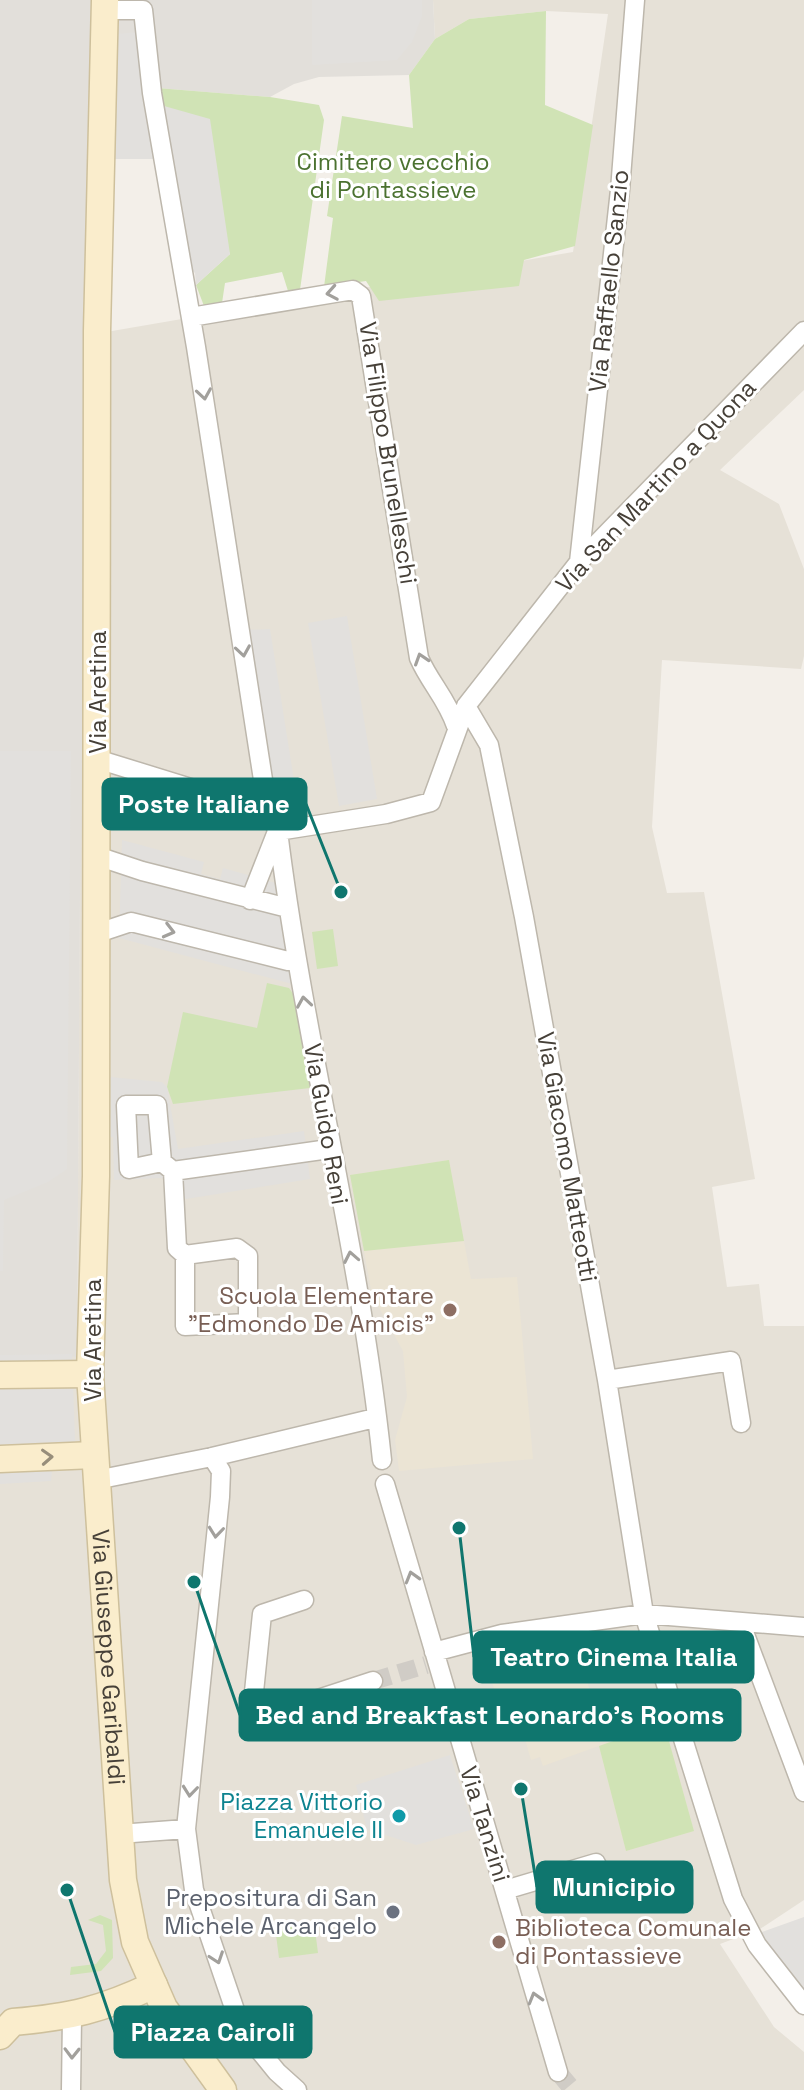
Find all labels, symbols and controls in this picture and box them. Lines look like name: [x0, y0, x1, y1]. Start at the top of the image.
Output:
park label: Cimitero vecchio di Pontassieve: [296, 146, 490, 205]
street label: Via Raffaello Sanzio: [581, 168, 636, 394]
one-way arrow: [325, 284, 339, 301]
street label: Via Filippo Brunelleschi: [352, 319, 425, 586]
street label: Via San Martino a Quona: [549, 372, 763, 599]
one-way arrow: [194, 388, 211, 401]
street label: Via Aretina: [82, 630, 113, 754]
one-way arrow: [234, 645, 251, 658]
one-way arrow: [414, 652, 430, 666]
callout: Poste Italiane: [103, 779, 306, 829]
text: Poste Italiane: [118, 787, 290, 821]
one-way arrow: [162, 922, 176, 939]
one-way arrow: [296, 995, 313, 1009]
street label: Via Giacomo Matteotti: [530, 1029, 605, 1285]
street label: Via Guido Reni: [297, 1041, 356, 1207]
one-way arrow: [343, 1251, 360, 1264]
street label: Via Aretina: [77, 1278, 108, 1402]
place label: Scuola Elementare "Edmondo De Amicis": [188, 1280, 434, 1339]
marker: Scuola Elementare "Edmondo De Amicis": [441, 1301, 459, 1319]
one-way arrow: [41, 1449, 54, 1466]
one-way arrow: [208, 1526, 225, 1539]
street label: Via Giuseppe Garibaldi: [85, 1528, 133, 1786]
one-way arrow: [405, 1571, 421, 1584]
callout: Teatro Cinema Italia: [474, 1632, 753, 1682]
text: Teatro Cinema Italia: [490, 1640, 738, 1674]
callout: Bed and Breakfast Leonardo's Rooms: [240, 1690, 740, 1740]
text: Bed and Breakfast Leonardo's Rooms: [256, 1698, 724, 1732]
street label: Via Tanzini: [453, 1762, 518, 1886]
one-way arrow: [181, 1785, 198, 1798]
place label: Piazza Vittorio Emanuele II: [220, 1786, 383, 1845]
marker: Piazza Vittorio Emanuele II: [390, 1807, 408, 1825]
callout: Municipio: [537, 1862, 692, 1912]
text: Municipio: [552, 1870, 676, 1904]
place label: Prepositura di San Michele Arcangelo: [164, 1882, 377, 1941]
marker: Prepositura di San Michele Arcangelo: [384, 1903, 402, 1921]
place label: Biblioteca Comunale di Pontassieve: [515, 1912, 751, 1971]
marker: Biblioteca Comunale di Pontassieve: [490, 1933, 508, 1951]
one-way arrow: [208, 1950, 224, 1964]
one-way arrow: [528, 1991, 545, 2005]
callout: Piazza Cairoli: [115, 2007, 311, 2057]
text: Piazza Cairoli: [131, 2015, 295, 2049]
one-way arrow: [63, 2047, 80, 2060]

